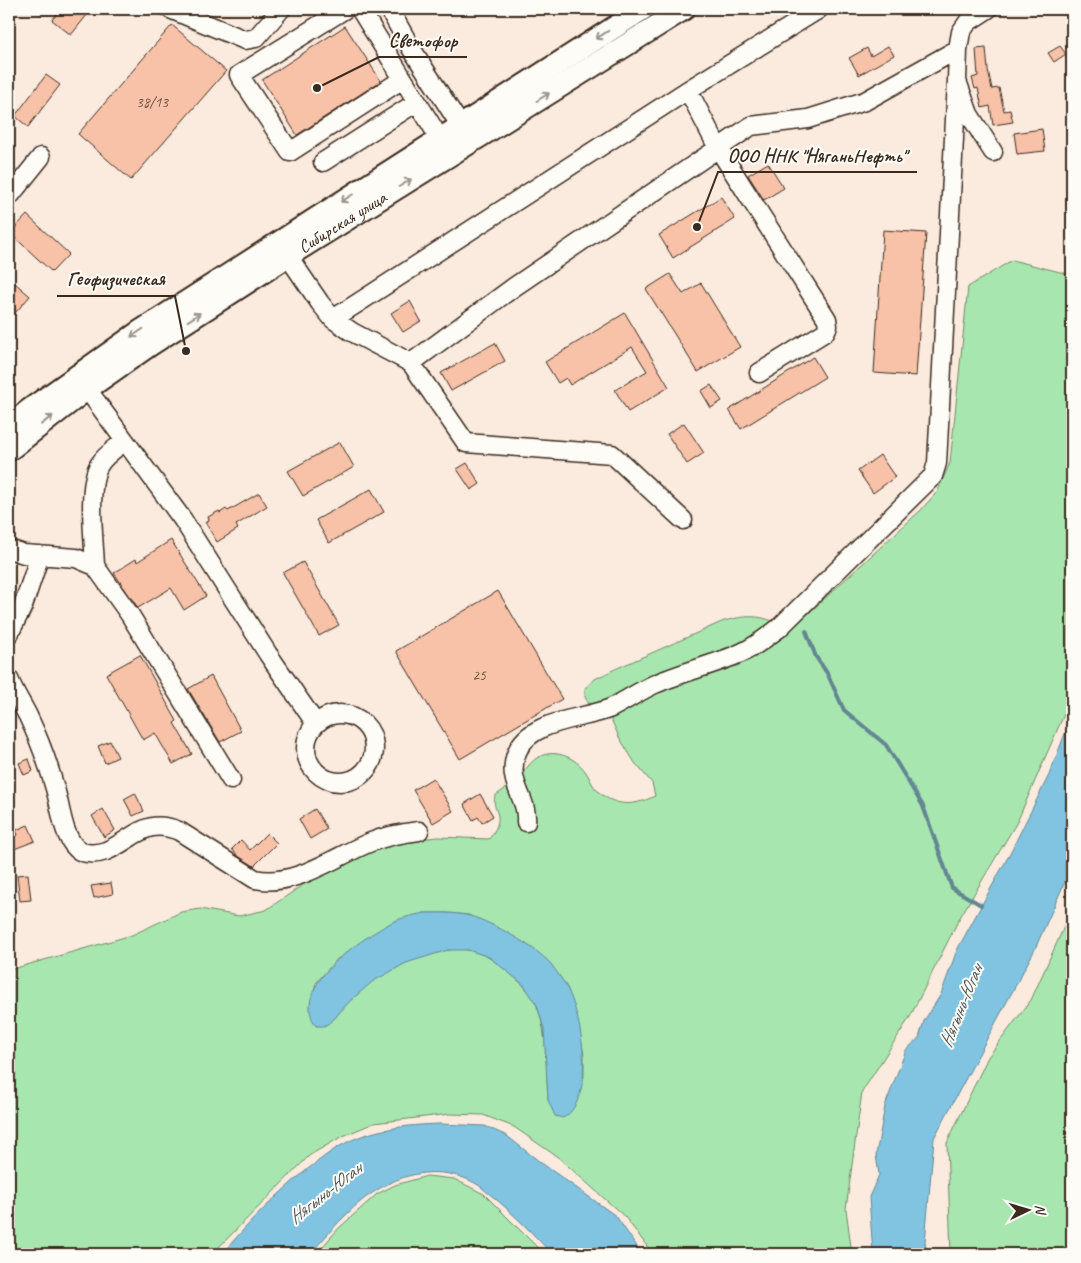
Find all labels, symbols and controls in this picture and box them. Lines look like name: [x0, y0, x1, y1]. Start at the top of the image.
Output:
callout: Светофор: [379, 23, 467, 57]
text: Светофор: [389, 29, 459, 53]
one-way arrow: [595, 30, 609, 40]
one-way arrow: [536, 91, 550, 101]
house number: 38/13: [136, 93, 169, 112]
callout: ООО ННК "НяганьНефть": [718, 138, 917, 172]
text: ООО ННК "НяганьНефть": [728, 144, 911, 168]
one-way arrow: [398, 177, 412, 187]
street label: Сибирская улица: [294, 186, 391, 258]
one-way arrow: [340, 193, 354, 203]
callout: Геофизическая: [57, 262, 175, 296]
text: Геофизическая: [67, 267, 166, 291]
one-way arrow: [187, 311, 201, 321]
one-way arrow: [130, 328, 144, 338]
one-way arrow: [40, 415, 54, 425]
house number: 25: [472, 666, 487, 685]
water label: Нягынь-Юган: [934, 958, 990, 1051]
water label: Нягынь-Юган: [283, 1155, 369, 1229]
north arrow: [1004, 1186, 1054, 1236]
text: N: [1032, 1204, 1050, 1216]

